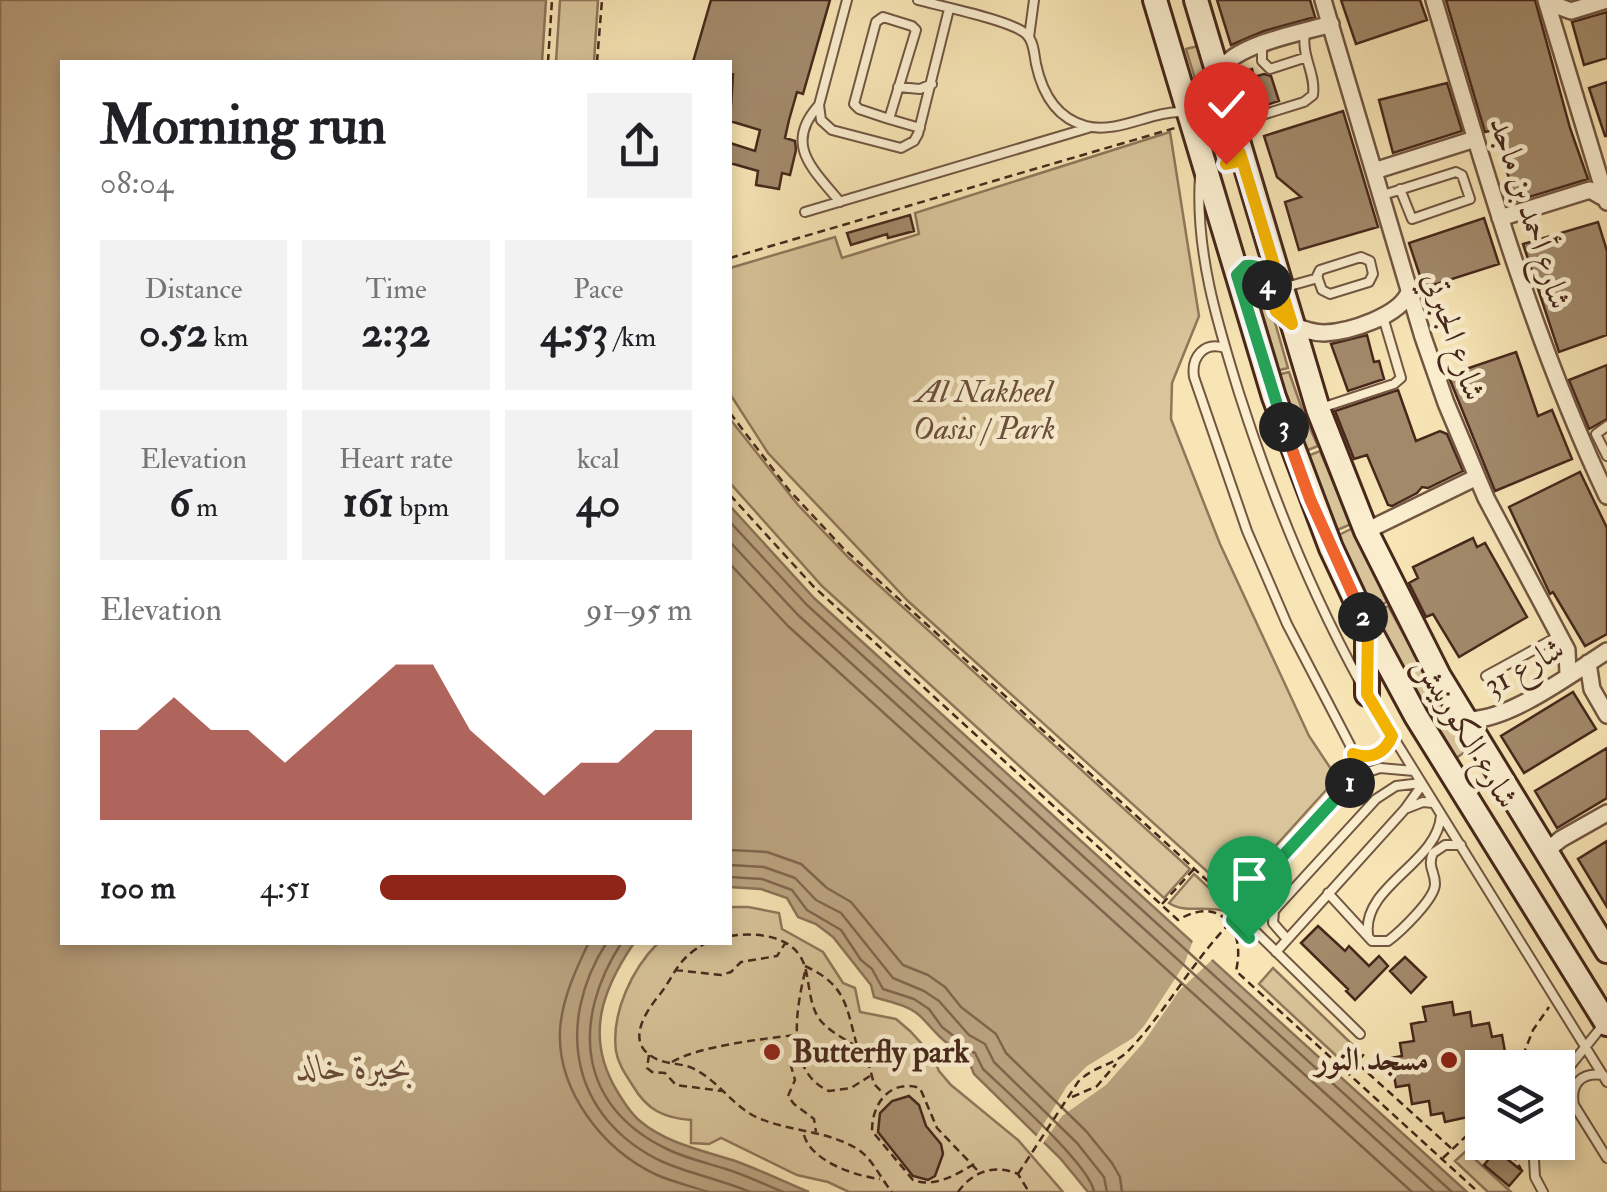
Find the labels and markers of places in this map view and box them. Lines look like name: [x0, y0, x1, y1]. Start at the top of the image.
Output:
pin: [1184, 62, 1269, 165]
pin: 4: [1242, 260, 1292, 310]
pin: 3: [1259, 402, 1309, 452]
pin: 2: [1338, 592, 1388, 642]
pin: 1: [1325, 758, 1375, 808]
pin: [1207, 836, 1292, 939]
place label: Butterfly park: [792, 1032, 970, 1072]
place label: مسجد النور: [1312, 1040, 1429, 1080]
marker: Butterfly park: [761, 1041, 783, 1063]
marker: مسجد النور: [1438, 1049, 1460, 1071]

